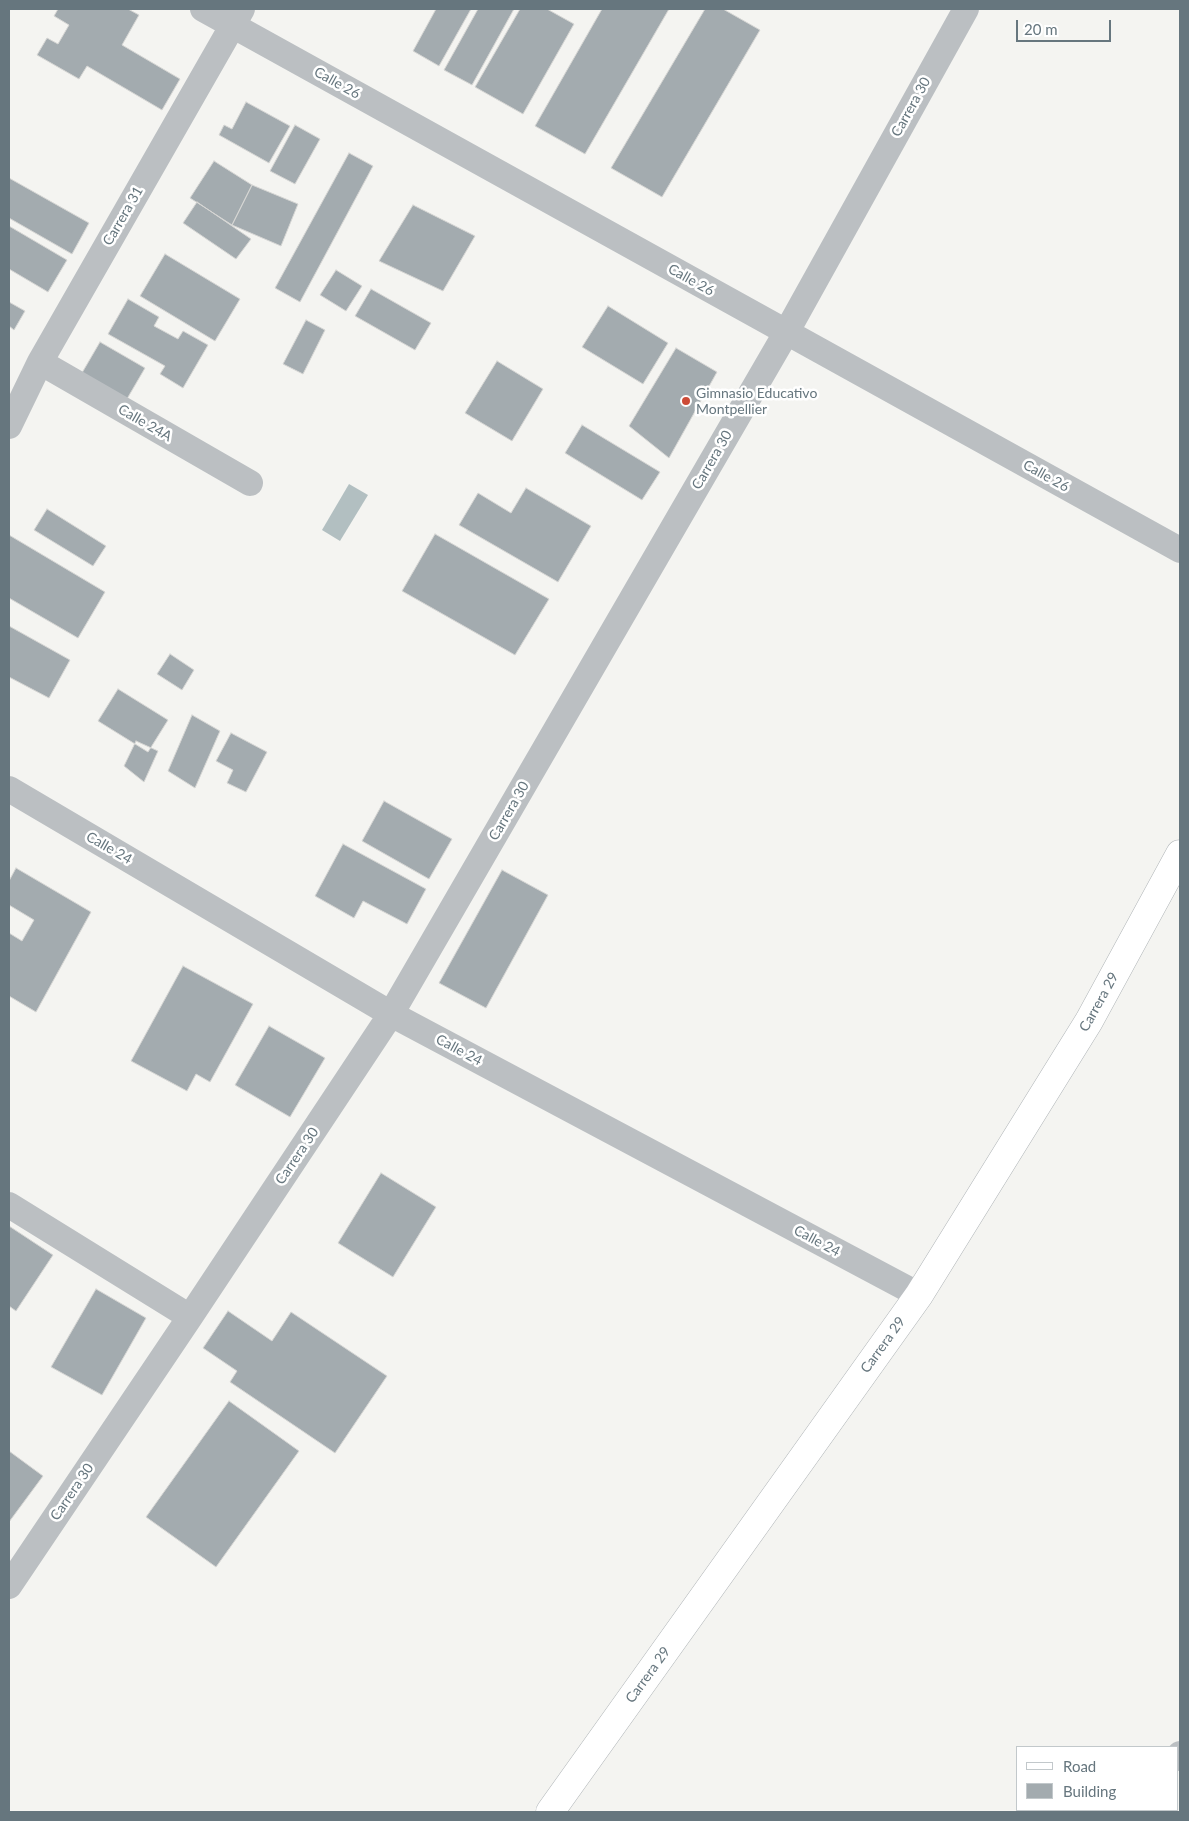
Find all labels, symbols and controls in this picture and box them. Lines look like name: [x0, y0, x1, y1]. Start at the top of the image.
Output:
scale bar: [1019, 10, 1114, 42]
text: 20 m: [1024, 20, 1058, 38]
street label: Calle 26: [311, 64, 363, 102]
street label: Carrera 30: [888, 74, 934, 140]
street label: Carrera 31: [99, 183, 147, 249]
street label: Calle 26: [665, 261, 717, 299]
place label: Gimnasio Educativo Montpellier: [696, 385, 817, 418]
marker: Gimnasio Educativo Montpellier: [680, 395, 692, 407]
street label: Calle 24A: [115, 401, 175, 445]
street label: Carrera 30: [688, 427, 736, 493]
street label: Calle 26: [1020, 457, 1072, 495]
street label: Carrera 30: [485, 778, 533, 844]
street label: Calle 24: [83, 828, 135, 868]
street label: Carrera 29: [1076, 969, 1122, 1035]
street label: Calle 24: [433, 1031, 485, 1069]
street label: Carrera 30: [272, 1124, 322, 1188]
street label: Calle 24: [791, 1222, 843, 1260]
street label: Carrera 29: [857, 1314, 909, 1376]
street label: Carrera 30: [47, 1460, 97, 1524]
street label: Carrera 29: [622, 1644, 674, 1706]
legend: [1016, 1746, 1179, 1811]
text: Road: [1063, 1757, 1096, 1775]
text: Building: [1063, 1782, 1116, 1800]

